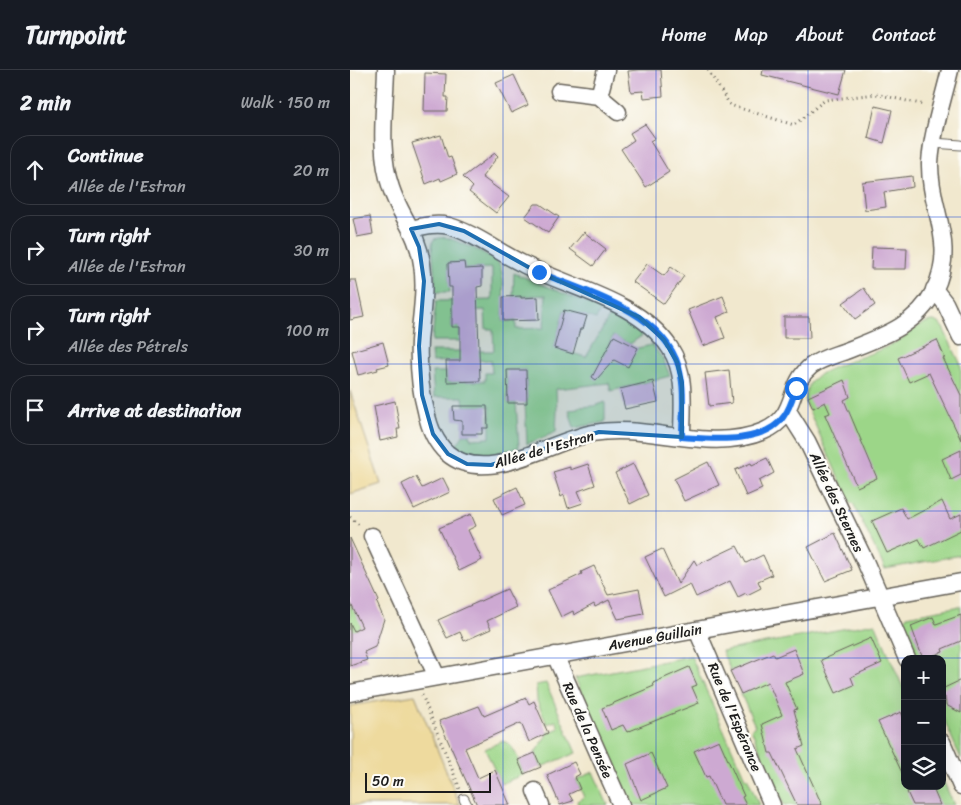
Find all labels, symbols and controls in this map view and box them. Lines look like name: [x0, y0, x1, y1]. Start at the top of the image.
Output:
text: Turnpoint: [25, 14, 127, 56]
text: Home: [662, 19, 707, 51]
text: Map: [735, 19, 768, 51]
text: About: [796, 19, 844, 51]
text: Contact: [872, 19, 936, 51]
text: 2 min: [20, 84, 71, 122]
text: Walk · 150 m: [241, 88, 330, 117]
text: Continue: [68, 139, 144, 172]
icon: ahead: [21, 156, 49, 184]
text: 20 m: [293, 156, 329, 185]
text: Allée de l'Estran: [68, 172, 186, 201]
text: Turn right: [68, 219, 150, 252]
icon: right: [21, 236, 49, 264]
text: 30 m: [294, 236, 329, 265]
text: Allée de l'Estran: [68, 252, 186, 281]
route end: [528, 261, 551, 284]
text: Turn right: [68, 299, 150, 332]
icon: right: [21, 316, 49, 344]
text: 100 m: [285, 316, 329, 345]
text: Allée des Pétrels: [68, 332, 188, 361]
route start: [785, 377, 808, 400]
text: Arrive at destination: [68, 394, 241, 427]
icon: arrive: [21, 396, 49, 424]
street label: Allée de l'Estran: [490, 423, 597, 476]
street label: Allée des Sternes: [802, 447, 871, 557]
street label: Avenue Guillain: [605, 617, 704, 658]
map controls: [901, 655, 946, 790]
button: +: [901, 655, 946, 700]
street label: Rue de l'Espérance: [700, 659, 769, 776]
street label: Rue de la Pensée: [555, 678, 620, 783]
button: −: [901, 700, 946, 745]
button: layers: [901, 745, 946, 790]
text: 50 m: [372, 769, 404, 794]
scale bar: [365, 770, 491, 793]

